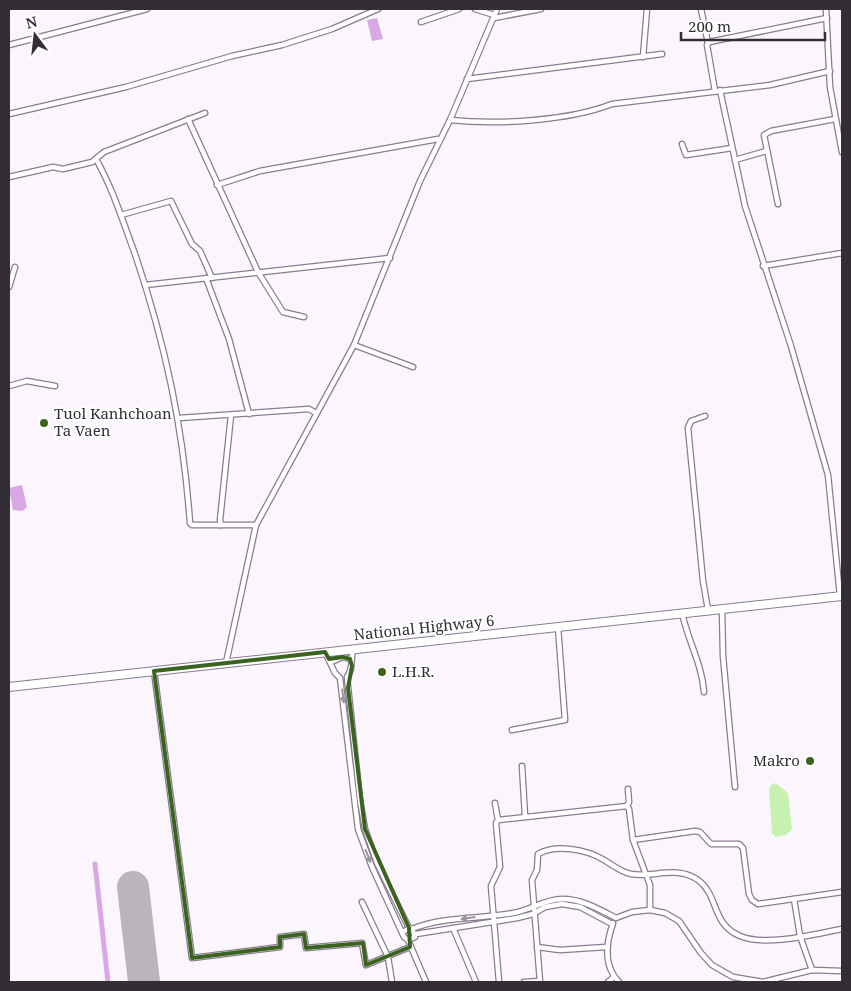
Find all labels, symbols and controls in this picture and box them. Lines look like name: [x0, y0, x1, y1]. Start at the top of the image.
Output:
north arrow: [10, 10, 60, 60]
scale bar: [681, 10, 825, 42]
text: N: [24, 11, 39, 33]
text: 200 m: [688, 16, 731, 36]
place label: Tuol Kanhchoan Ta Vaen: [54, 403, 172, 440]
marker: Tuol Kanhchoan Ta Vaen: [38, 417, 50, 429]
street label: National Highway 6: [353, 610, 495, 644]
place label: L.H.R.: [392, 661, 434, 681]
marker: L.H.R.: [376, 666, 388, 678]
one-way arrow: [339, 688, 347, 704]
place label: Makro: [753, 750, 800, 770]
marker: Makro: [804, 755, 816, 767]
one-way arrow: [365, 848, 372, 863]
one-way arrow: [460, 914, 476, 922]

